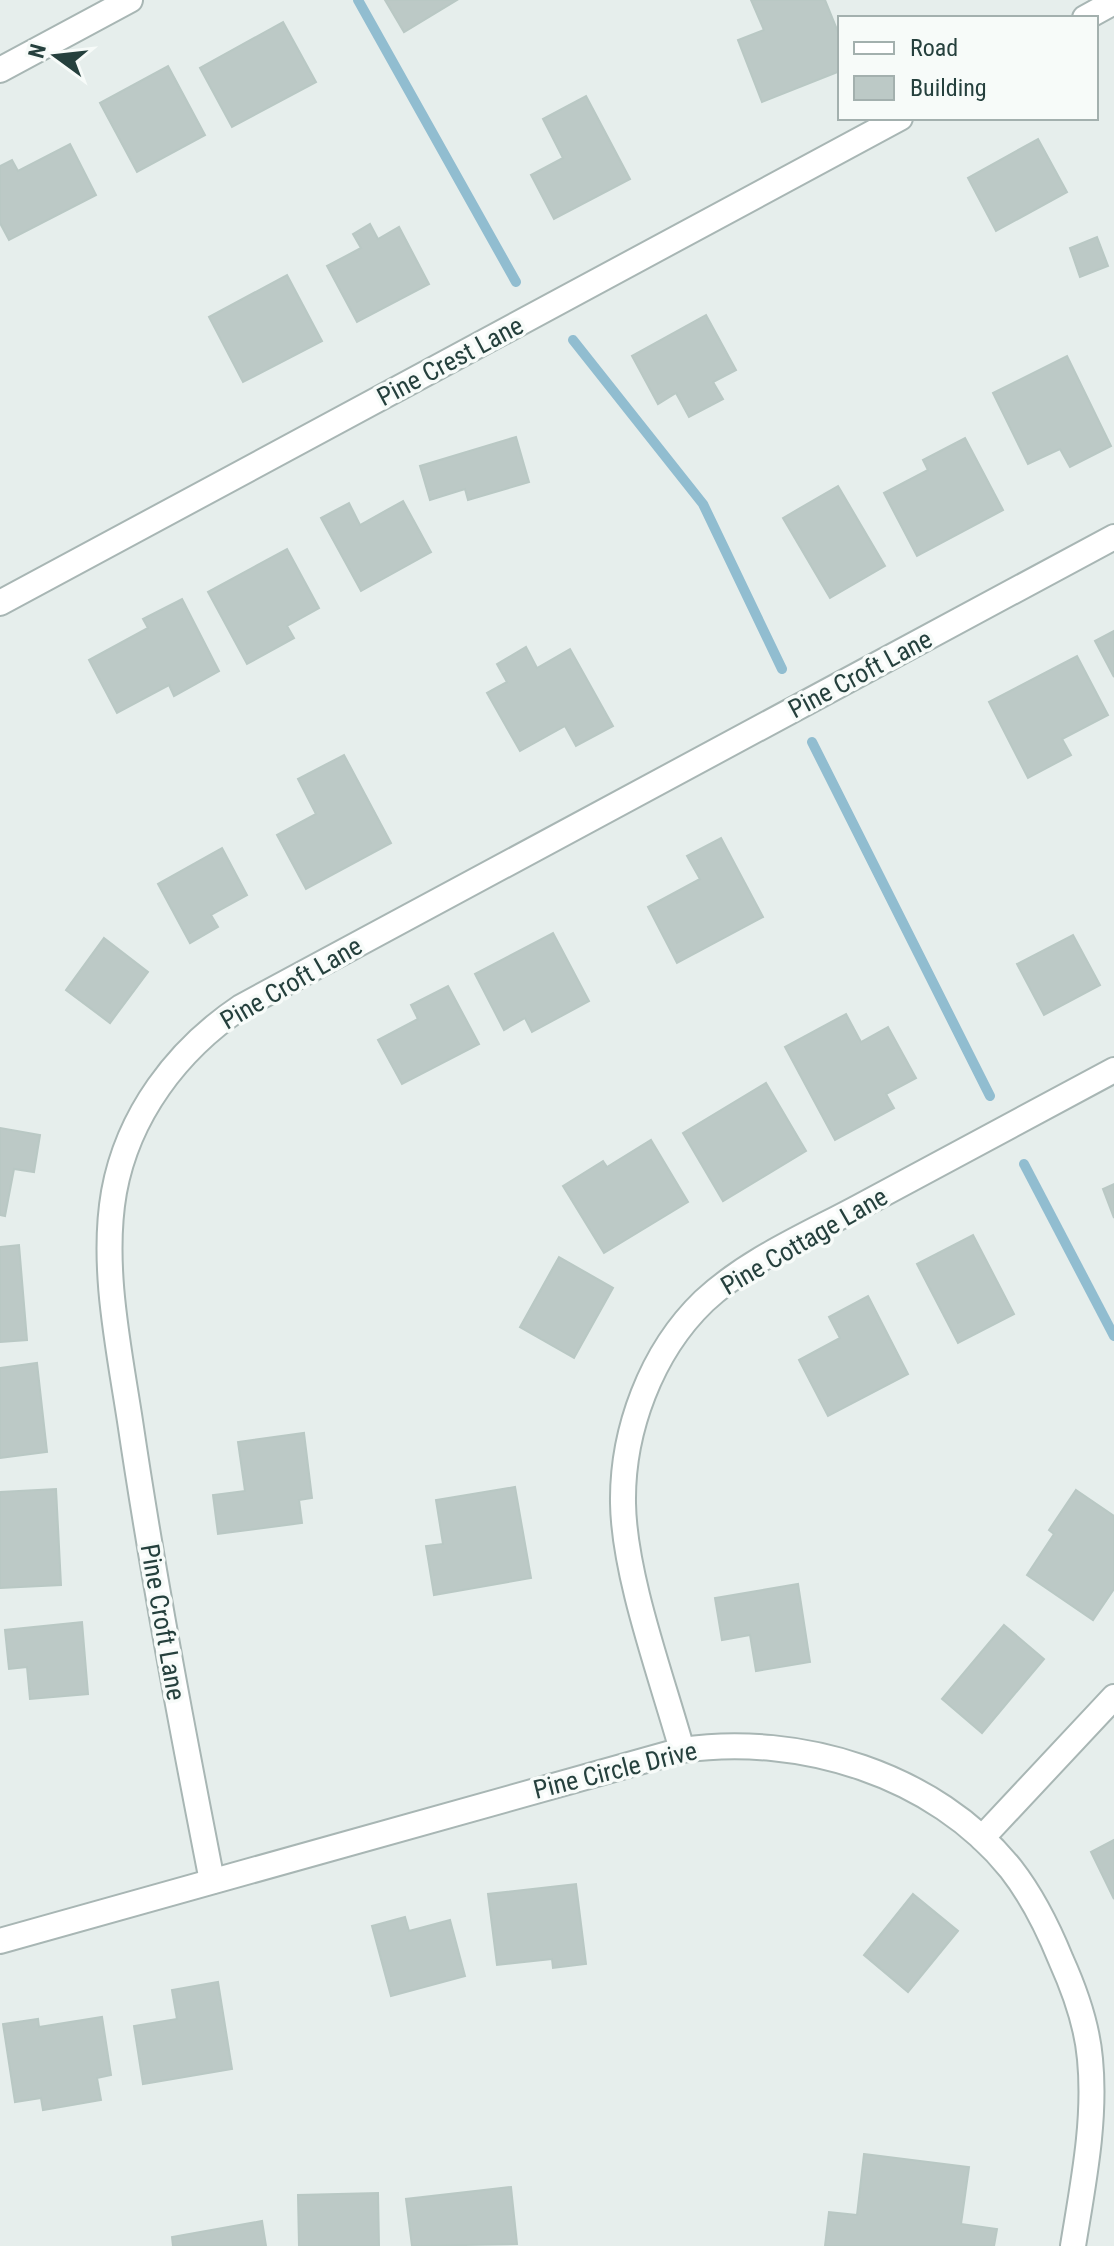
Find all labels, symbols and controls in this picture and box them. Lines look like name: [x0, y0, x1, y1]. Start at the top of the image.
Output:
north arrow: [16, 16, 96, 96]
legend: [838, 16, 1098, 120]
text: Road: [910, 34, 958, 62]
text: N: [23, 41, 51, 61]
text: Building: [910, 74, 987, 102]
street label: Pine Crest Lane: [372, 310, 528, 412]
street label: Pine Croft Lane: [783, 624, 937, 724]
street label: Pine Croft Lane: [215, 930, 367, 1036]
street label: Pine Cottage Lane: [715, 1181, 893, 1301]
street label: Pine Croft Lane: [135, 1542, 191, 1702]
street label: Pine Circle Drive: [530, 1735, 700, 1805]

